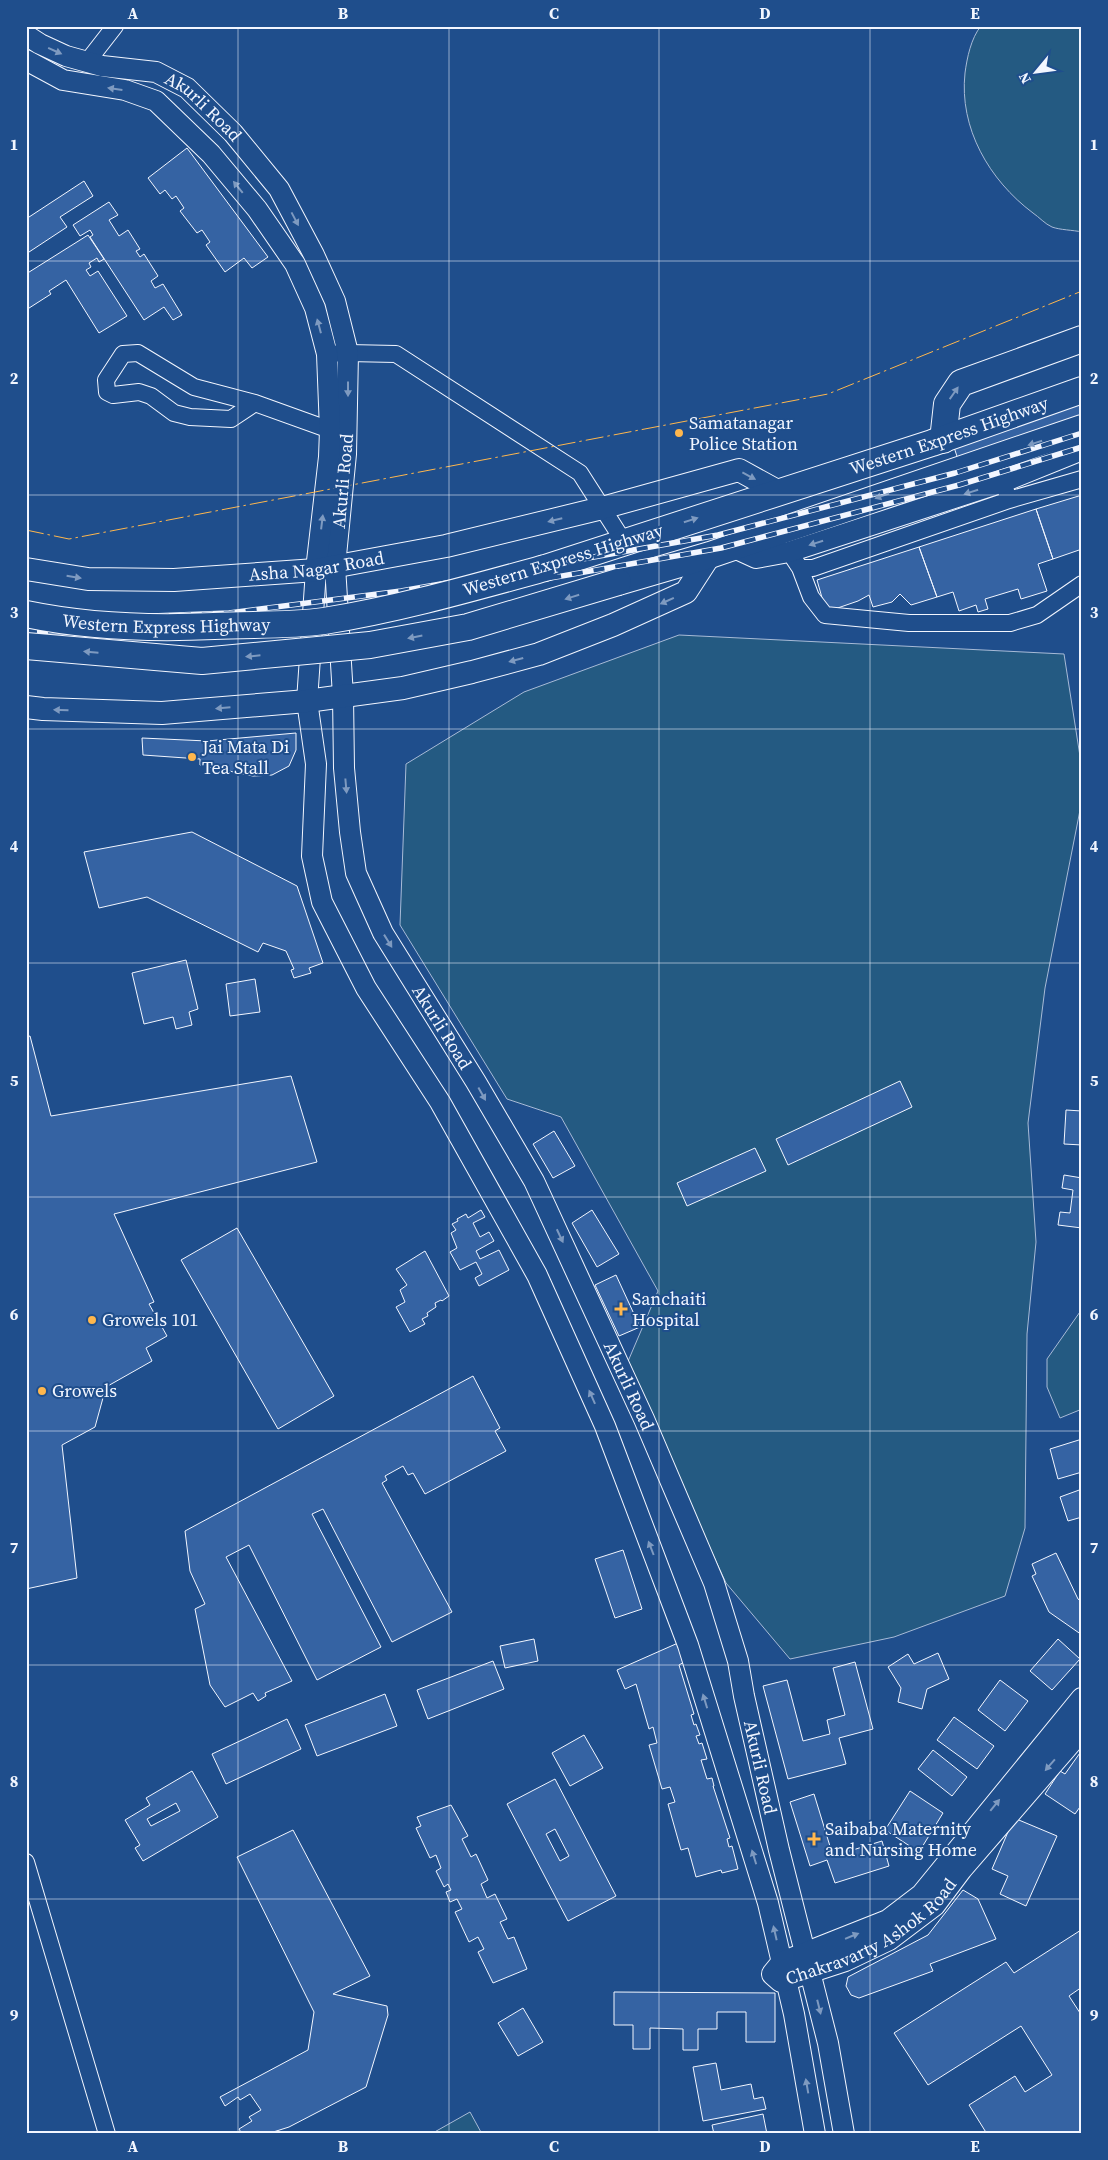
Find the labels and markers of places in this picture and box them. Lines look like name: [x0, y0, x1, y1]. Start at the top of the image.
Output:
place label: Samatanagar Police Station: [689, 410, 798, 456]
marker: Samatanagar Police Station: [673, 427, 685, 439]
place label: Jai Mata Di Tea Stall: [201, 734, 289, 780]
marker: Jai Mata Di Tea Stall: [186, 751, 198, 763]
place label: Sanchaiti Hospital: [632, 1286, 706, 1332]
marker: Sanchaiti Hospital: [614, 1302, 628, 1316]
place label: Growels 101: [102, 1307, 198, 1332]
marker: Growels 101: [86, 1314, 98, 1326]
place label: Growels: [52, 1378, 117, 1403]
marker: Growels: [36, 1385, 48, 1397]
place label: Saibaba Maternity and Nursing Home: [825, 1816, 977, 1862]
marker: Saibaba Maternity and Nursing Home: [807, 1832, 821, 1846]

